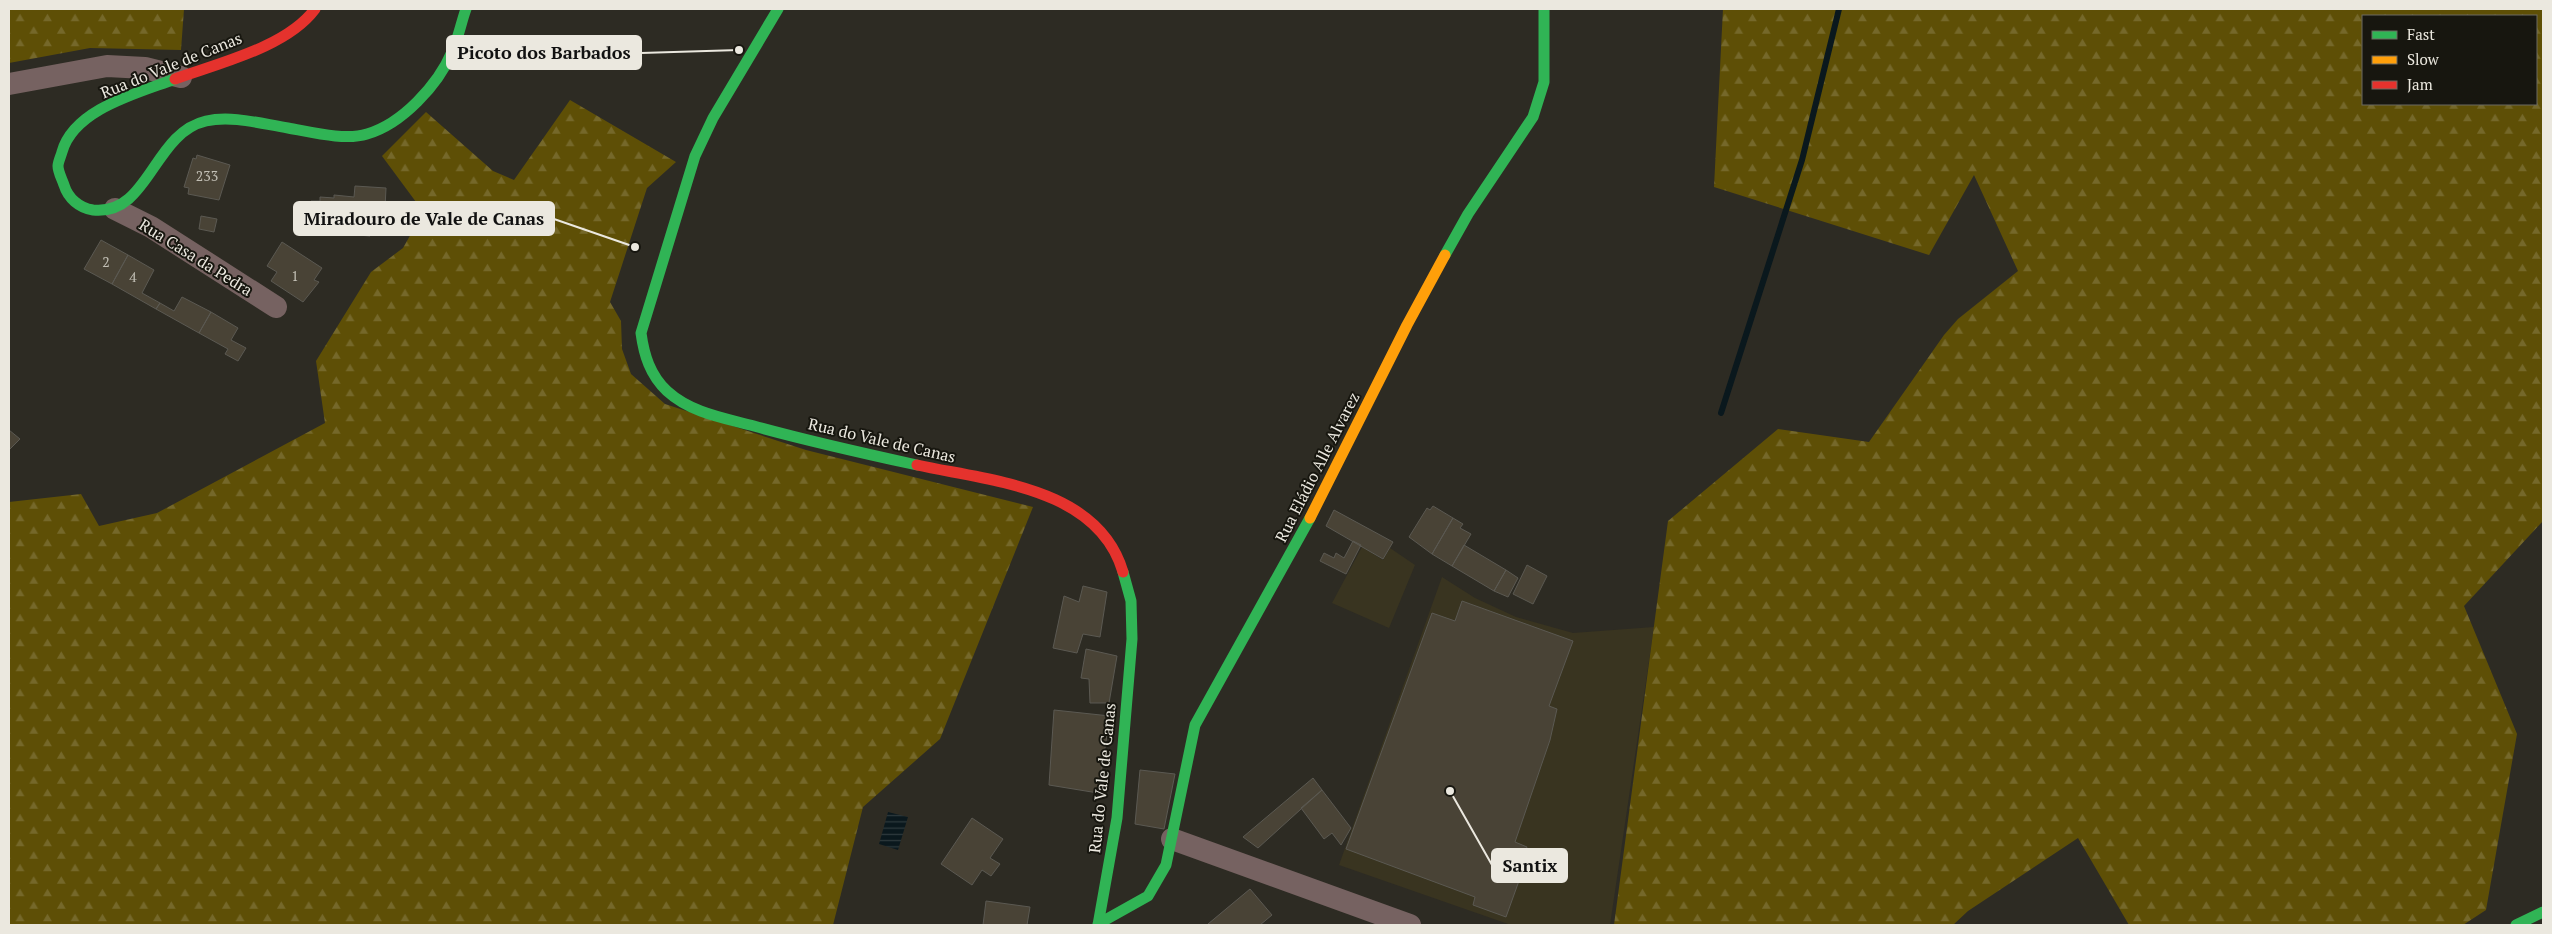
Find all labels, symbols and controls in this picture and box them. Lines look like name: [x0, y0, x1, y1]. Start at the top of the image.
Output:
legend: [2362, 15, 2537, 105]
text: Fast: [2407, 24, 2435, 44]
street label: Rua do Vale de Canas: [97, 27, 245, 103]
callout: Picoto dos Barbados: [447, 36, 641, 69]
text: Picoto dos Barbados: [457, 40, 631, 64]
text: Slow: [2407, 49, 2440, 69]
text: Jam: [2407, 74, 2433, 94]
house number: 233: [196, 166, 218, 185]
callout: Miradouro de Vale de Canas: [294, 202, 554, 235]
text: Miradouro de Vale de Canas: [304, 206, 544, 230]
street label: Rua Casa da Pedra: [135, 213, 257, 301]
house number: 2: [102, 252, 110, 271]
house number: 1: [291, 266, 299, 285]
house number: 4: [129, 267, 137, 286]
street label: Rua Eládio Alle Alvarez: [1270, 388, 1364, 546]
street label: Rua do Vale de Canas: [806, 412, 958, 468]
street label: Rua do Vale de Canas: [1083, 702, 1121, 854]
callout: Santix: [1492, 849, 1567, 882]
text: Santix: [1503, 853, 1557, 877]

